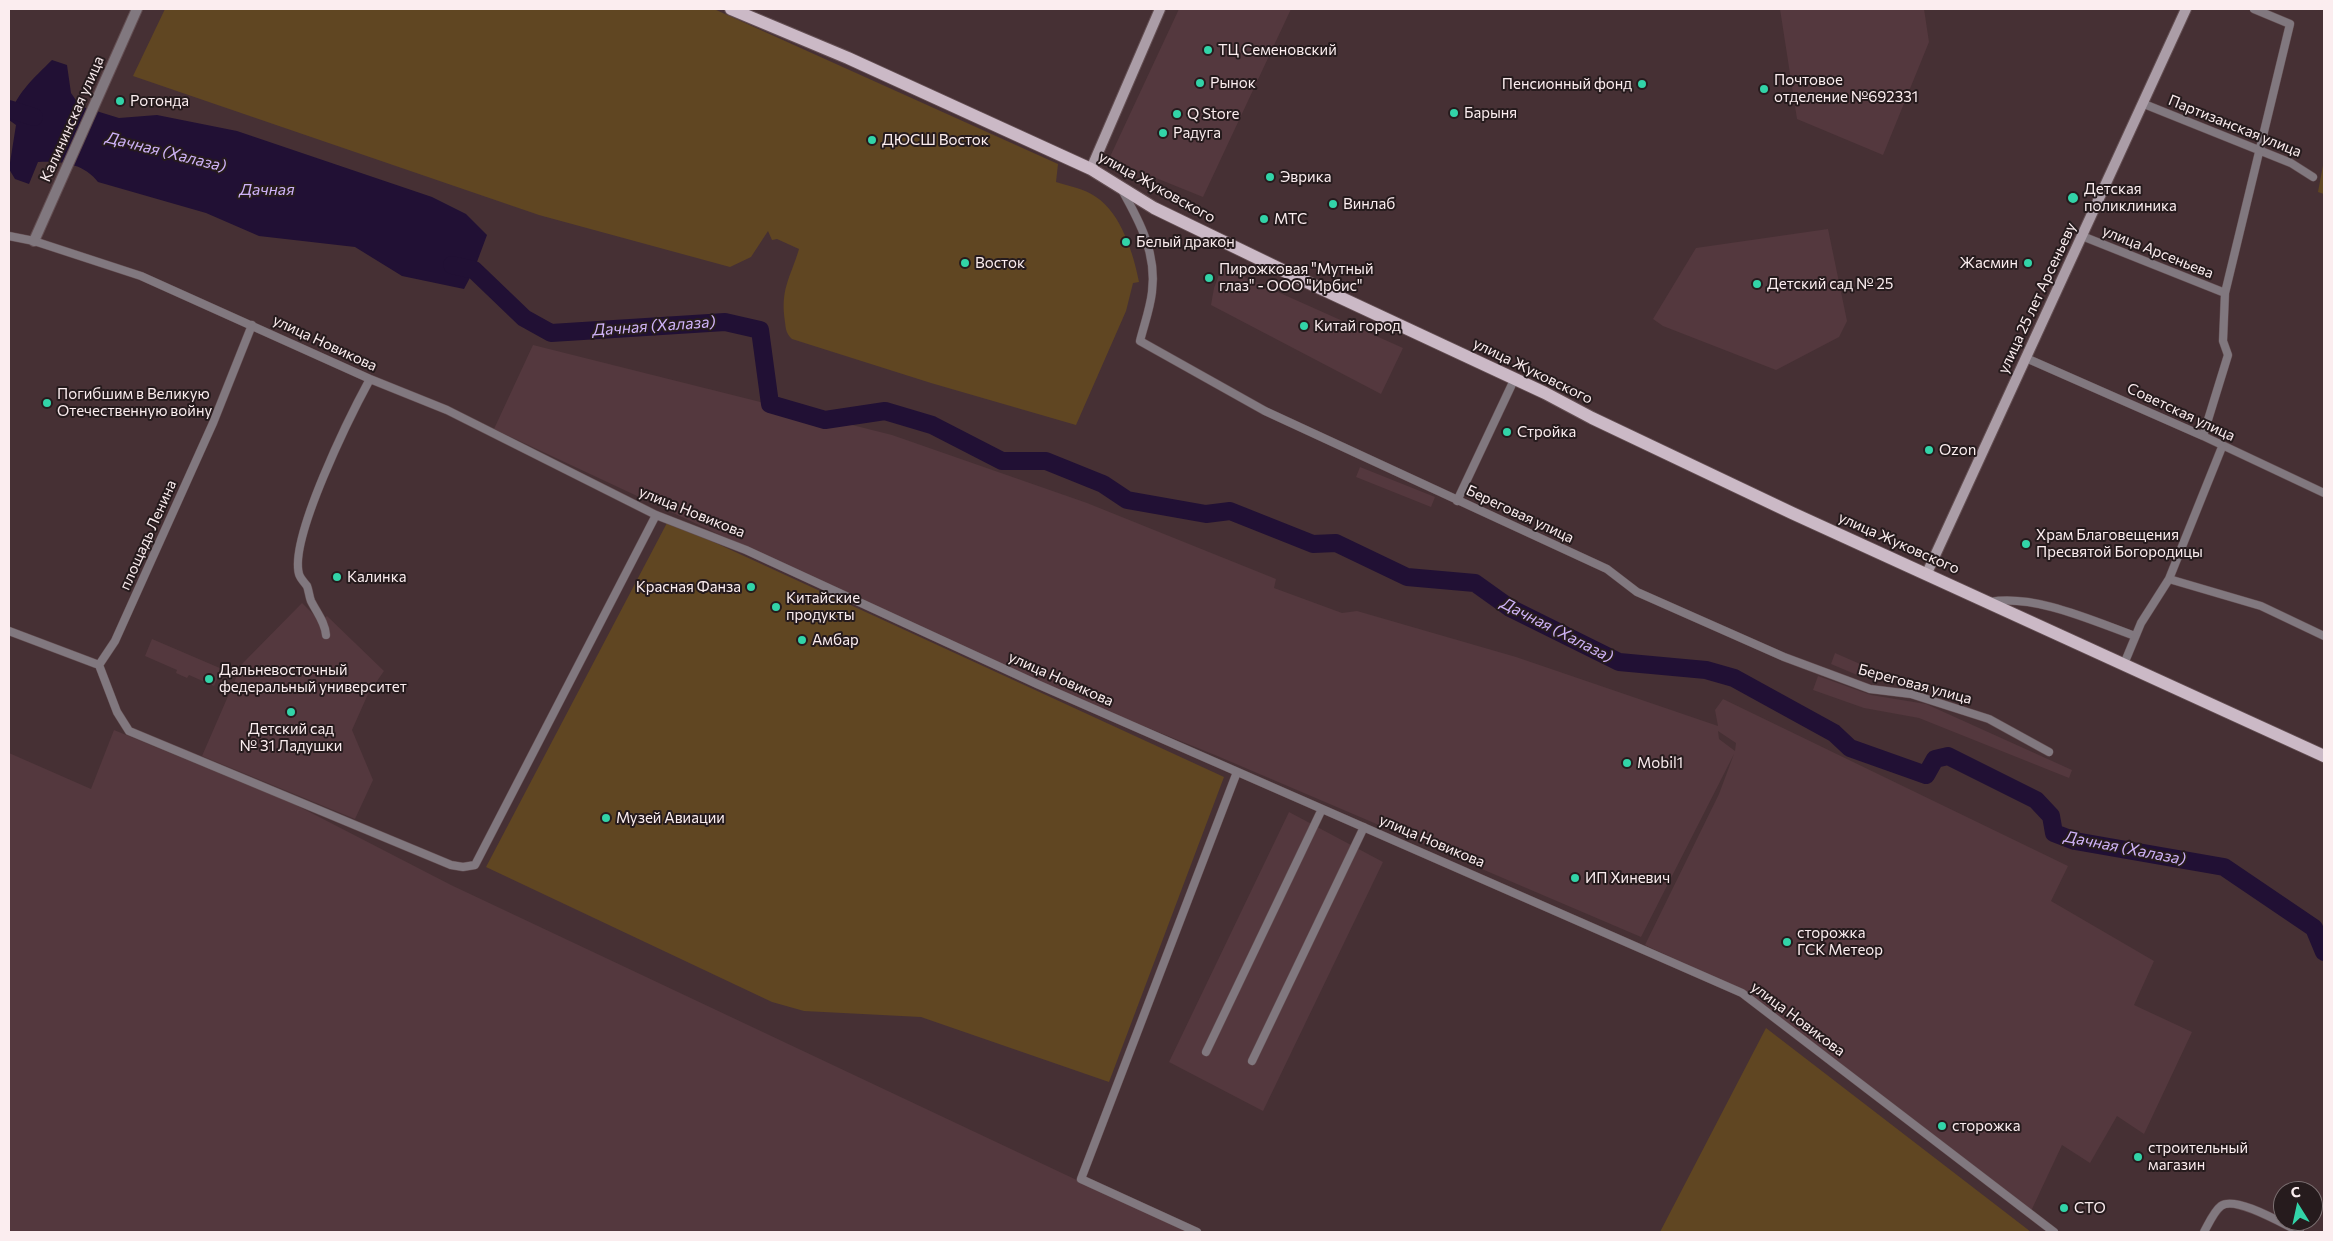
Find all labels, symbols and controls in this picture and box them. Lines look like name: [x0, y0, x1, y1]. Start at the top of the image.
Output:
place label: ТЦ Семеновский: [1218, 41, 1337, 59]
marker: ТЦ Семеновский: [1202, 44, 1214, 56]
street label: Калининская улица: [36, 53, 108, 185]
place label: Почтовое отделение №692331: [1774, 71, 1918, 106]
place label: Рынок: [1210, 74, 1256, 92]
place label: Пенсионный фонд: [1502, 75, 1632, 93]
marker: Рынок: [1194, 77, 1206, 89]
marker: Пенсионный фонд: [1636, 78, 1648, 90]
marker: Почтовое отделение №692331: [1758, 83, 1770, 95]
street label: Партизанская улица: [2166, 91, 2304, 161]
place label: Ротонда: [130, 92, 189, 110]
marker: Ротонда: [114, 95, 126, 107]
place label: Барыня: [1464, 104, 1517, 122]
place label: Q Store: [1187, 105, 1239, 123]
marker: Барыня: [1448, 107, 1460, 119]
marker: Q Store: [1171, 108, 1183, 120]
place label: Радуга: [1173, 124, 1221, 142]
marker: Радуга: [1157, 127, 1169, 139]
water label: Дачная (Халаза): [104, 128, 228, 176]
place label: ДЮСШ Восток: [882, 131, 989, 149]
marker: ДЮСШ Восток: [866, 134, 878, 146]
street label: улица Жуковского: [1095, 147, 1219, 227]
place label: Эврика: [1280, 168, 1331, 186]
marker: Эврика: [1264, 171, 1276, 183]
water label: Дачная: [239, 180, 295, 200]
place label: Детская поликлиника: [2084, 180, 2177, 215]
marker: Детская поликлиника: [2066, 191, 2080, 205]
place label: Винлаб: [1343, 195, 1395, 213]
marker: Винлаб: [1327, 198, 1339, 210]
place label: МТС: [1274, 210, 1307, 228]
marker: МТС: [1258, 213, 1270, 225]
street label: улица 25 лет Арсеньеву: [1994, 220, 2080, 376]
street label: улица Арсеньева: [2100, 222, 2216, 282]
place label: Белый дракон: [1136, 233, 1235, 251]
marker: Белый дракон: [1120, 236, 1132, 248]
place label: Восток: [975, 254, 1025, 272]
place label: Жасмин: [1959, 254, 2018, 272]
marker: Восток: [959, 257, 971, 269]
marker: Жасмин: [2022, 257, 2034, 269]
place label: Пирожковая "Мутный глаз" - ООО "Ирбис": [1219, 260, 1374, 295]
marker: Пирожковая "Мутный глаз" - ООО "Ирбис": [1203, 272, 1215, 284]
place label: Детский сад № 25: [1767, 275, 1893, 293]
marker: Детский сад № 25: [1751, 278, 1763, 290]
street label: улица Новикова: [270, 311, 380, 375]
water label: Дачная (Халаза): [592, 312, 716, 340]
place label: Китай город: [1314, 317, 1401, 335]
marker: Китай город: [1298, 320, 1310, 332]
street label: улица Жуковского: [1470, 334, 1596, 408]
street label: Советская улица: [2124, 379, 2238, 445]
place label: Погибшим в Великую Отечественную войну: [57, 385, 212, 420]
marker: Погибшим в Великую Отечественную войну: [41, 397, 53, 409]
place label: Стройка: [1517, 423, 1576, 441]
marker: Стройка: [1501, 426, 1513, 438]
place label: Ozon: [1939, 441, 1976, 459]
marker: Ozon: [1923, 444, 1935, 456]
street label: площадь Ленина: [116, 477, 180, 593]
street label: Береговая улица: [1463, 481, 1577, 547]
street label: улица Новикова: [636, 482, 748, 542]
street label: улица Жуковского: [1836, 508, 1962, 578]
place label: Храм Благовещения Пресвятой Богородицы: [2036, 526, 2203, 561]
marker: Храм Благовещения Пресвятой Богородицы: [2020, 538, 2032, 550]
place label: Калинка: [347, 568, 406, 586]
marker: Калинка: [331, 571, 343, 583]
place label: Красная Фанза: [636, 578, 741, 596]
marker: Красная Фанза: [745, 581, 757, 593]
place label: Китайские продукты: [786, 589, 860, 624]
water label: Дачная (Халаза): [1498, 593, 1616, 667]
marker: Китайские продукты: [770, 601, 782, 613]
place label: Амбар: [812, 631, 859, 649]
marker: Амбар: [796, 634, 808, 646]
street label: улица Новикова: [1006, 648, 1116, 710]
street label: Береговая улица: [1856, 660, 1974, 708]
place label: Дальневосточный федеральный университет: [219, 661, 407, 696]
marker: Дальневосточный федеральный университет: [203, 673, 215, 685]
marker: Детский сад № 31 Ладушки: [285, 706, 297, 718]
place label: Детский сад № 31 Ладушки: [240, 720, 342, 755]
place label: Mobil1: [1637, 754, 1683, 772]
marker: Mobil1: [1621, 757, 1633, 769]
place label: Музей Авиации: [616, 809, 725, 827]
street label: улица Новикова: [1376, 811, 1488, 871]
marker: Музей Авиации: [600, 812, 612, 824]
water label: Дачная (Халаза): [2063, 827, 2187, 869]
place label: ИП Хиневич: [1585, 869, 1670, 887]
marker: ИП Хиневич: [1569, 872, 1581, 884]
place label: сторожка ГСК Метеор: [1797, 924, 1883, 959]
marker: сторожка ГСК Метеор: [1781, 936, 1793, 948]
street label: улица Новикова: [1747, 978, 1849, 1060]
place label: сторожка: [1952, 1117, 2020, 1135]
marker: сторожка: [1936, 1120, 1948, 1132]
place label: строительный магазин: [2148, 1139, 2248, 1174]
marker: строительный магазин: [2132, 1151, 2144, 1163]
north arrow: [2273, 1181, 2323, 1231]
text: С: [2289, 1183, 2302, 1201]
place label: СТО: [2074, 1199, 2106, 1217]
marker: СТО: [2058, 1202, 2070, 1214]

